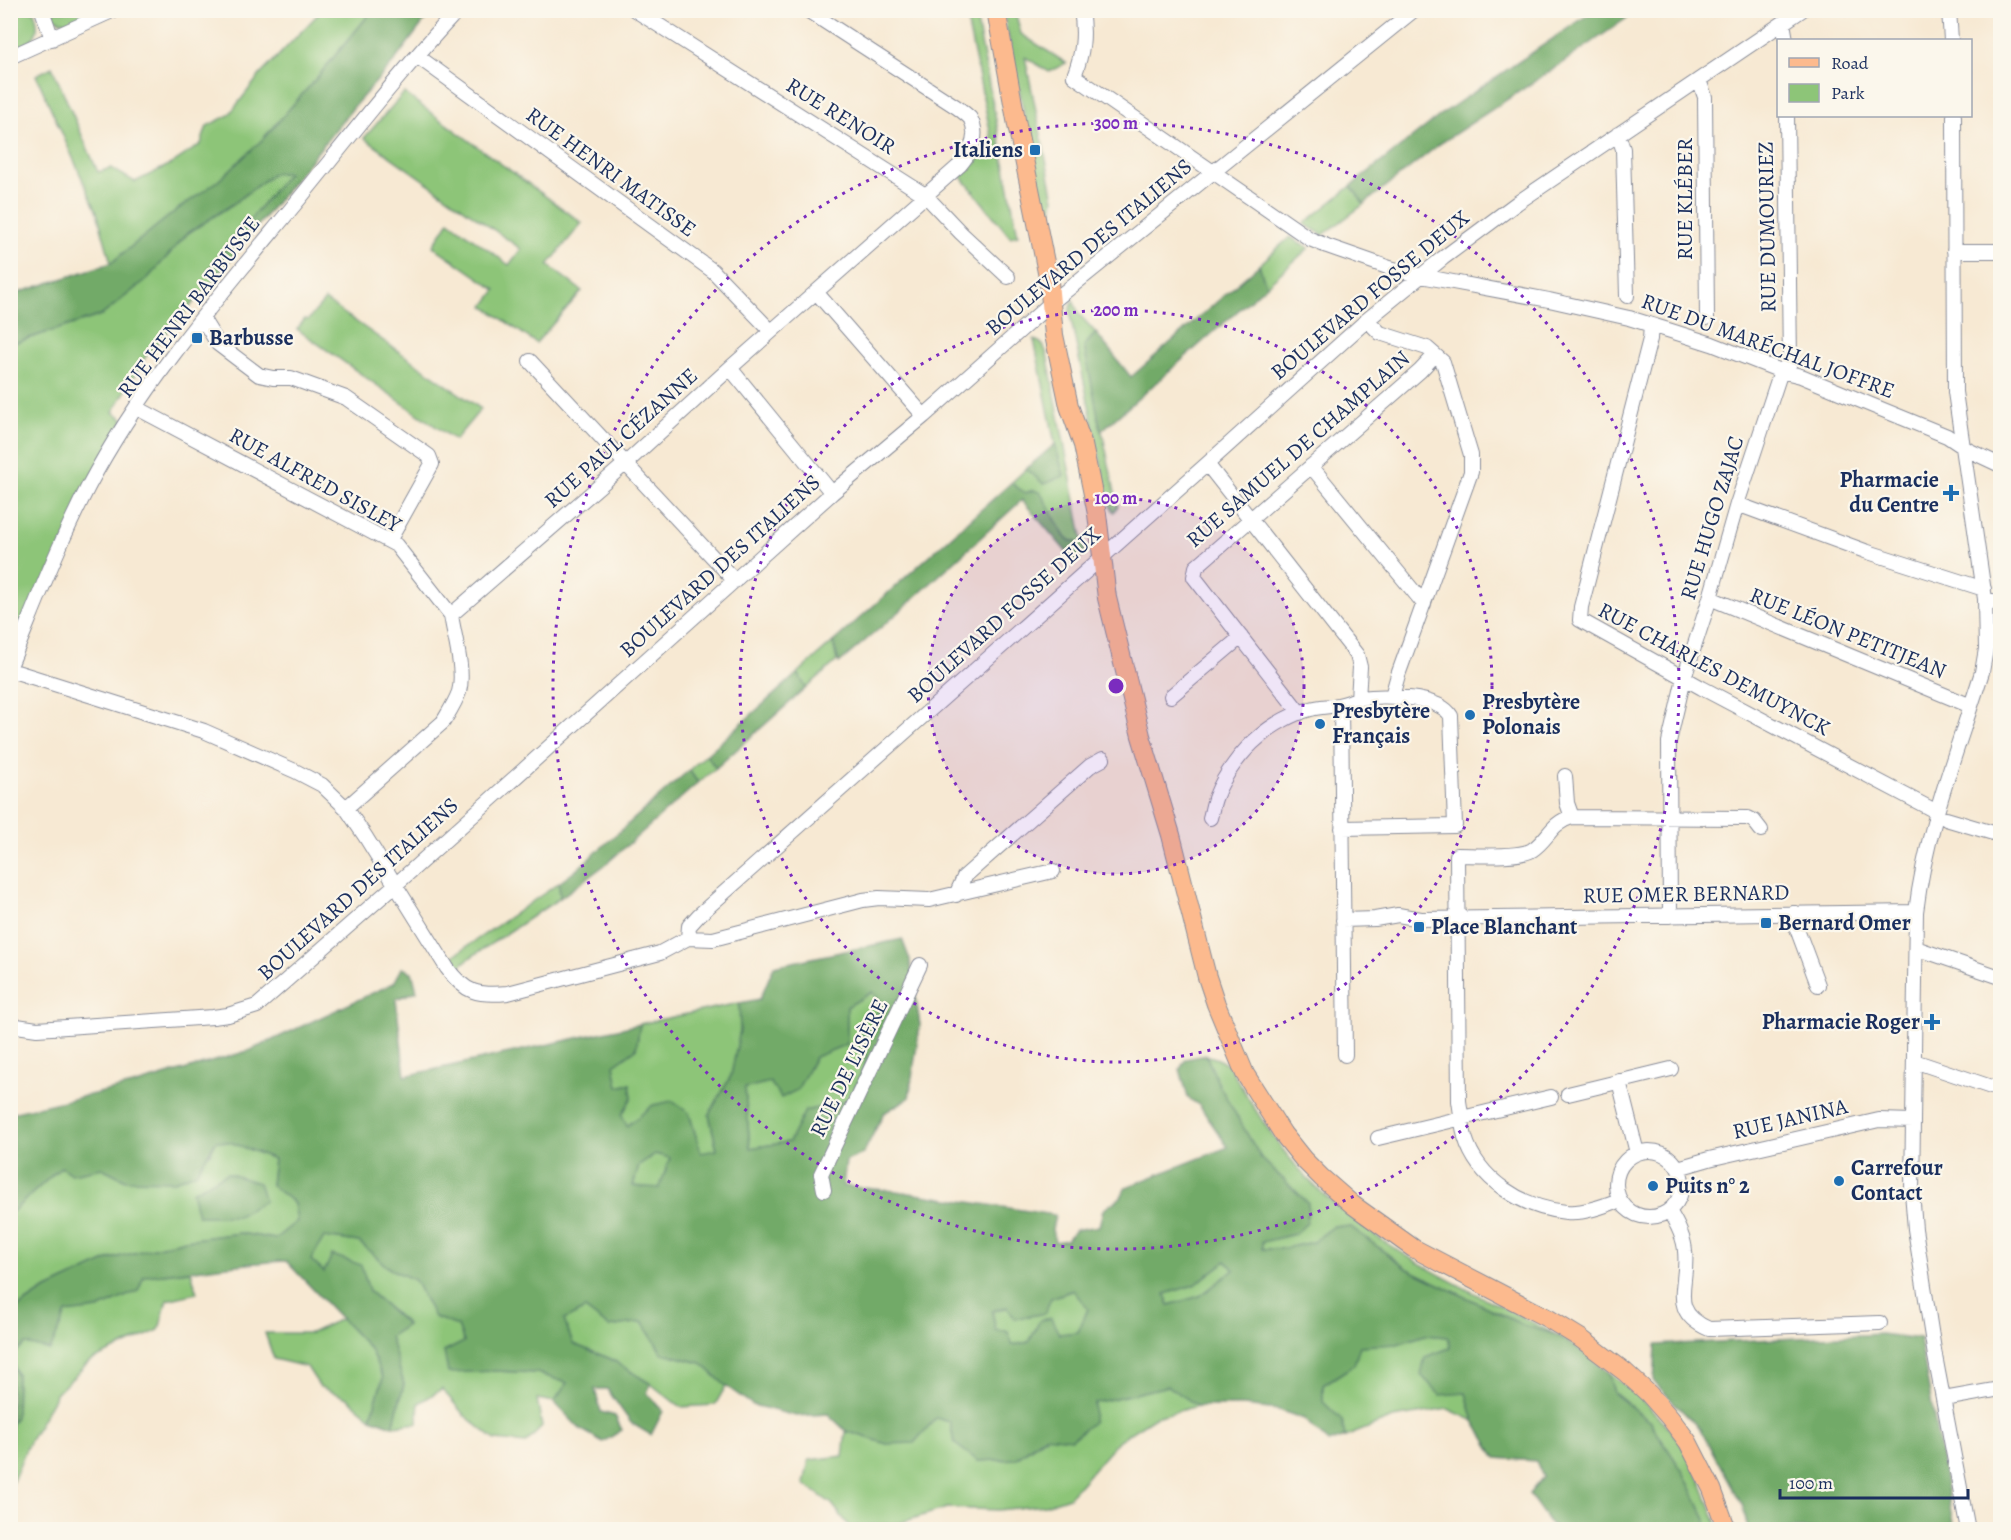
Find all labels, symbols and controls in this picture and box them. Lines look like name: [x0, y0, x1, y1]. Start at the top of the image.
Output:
legend: [1777, 39, 1972, 117]
text: Road: [1831, 51, 1869, 75]
street label: RUE RENOIR: [780, 70, 902, 162]
text: Park: [1831, 81, 1865, 105]
street label: RUE HENRI MATISSE: [520, 100, 702, 244]
text: 300 m: [1094, 111, 1138, 135]
place label: Italiens: [953, 135, 1023, 165]
street label: RUE KLÉBER: [1670, 137, 1700, 260]
street label: RUE DUMOURIEZ: [1751, 141, 1783, 313]
marker: Italiens: [1028, 143, 1042, 157]
street label: BOULEVARD DES ITALIENS: [979, 152, 1199, 342]
street label: BOULEVARD FOSSE DEUX: [1264, 203, 1476, 387]
street label: RUE HENRI BARBUSSE: [111, 210, 267, 404]
street label: RUE DU MARÉCHAL JOFFRE: [1637, 286, 1899, 406]
text: 200 m: [1093, 298, 1139, 322]
place label: Barbusse: [209, 323, 294, 353]
marker: Barbusse: [190, 331, 204, 345]
street label: RUE SAMUEL DE CHAMPLAIN: [1180, 343, 1416, 554]
street label: RUE PAUL CÉZANNE: [538, 361, 704, 515]
street label: RUE ALFRED SISLEY: [224, 420, 408, 540]
street label: RUE HUGO ZAJAC: [1673, 432, 1751, 604]
place label: Pharmacie du Centre: [1840, 465, 1939, 520]
street label: BOULEVARD DES ITALIENS: [613, 467, 827, 665]
text: 100 m: [1095, 486, 1137, 510]
marker: Pharmacie du Centre: [1944, 486, 1958, 500]
street label: BOULEVARD FOSSE DEUX: [901, 520, 1108, 710]
street label: RUE LÉON PETITJEAN: [1745, 580, 1951, 686]
street label: RUE CHARLES DEMUYNCK: [1593, 595, 1835, 743]
centre of rings: [1106, 676, 1126, 696]
place label: Presbytère Polonais: [1482, 687, 1580, 742]
place label: Presbytère Français: [1332, 696, 1430, 751]
marker: Presbytère Polonais: [1463, 708, 1477, 722]
marker: Presbytère Français: [1313, 717, 1327, 731]
street label: BOULEVARD DES ITALIENS: [251, 790, 465, 988]
street label: RUE OMER BERNARD: [1582, 877, 1790, 911]
place label: Bernard Omer: [1778, 908, 1911, 938]
place label: Place Blanchant: [1431, 912, 1578, 942]
marker: Bernard Omer: [1759, 916, 1773, 930]
marker: Place Blanchant: [1412, 920, 1426, 934]
street label: RUE DE L'ISÈRE: [803, 994, 895, 1142]
place label: Pharmacie Roger: [1762, 1007, 1920, 1037]
marker: Pharmacie Roger: [1925, 1015, 1939, 1029]
street label: RUE JANINA: [1729, 1091, 1852, 1147]
place label: Carrefour Contact: [1851, 1153, 1943, 1208]
place label: Puits n° 2: [1665, 1171, 1750, 1201]
marker: Carrefour Contact: [1832, 1174, 1846, 1188]
marker: Puits n° 2: [1646, 1179, 1660, 1193]
scale bar: [1780, 1462, 1968, 1500]
text: 100 m: [1789, 1471, 1833, 1495]

